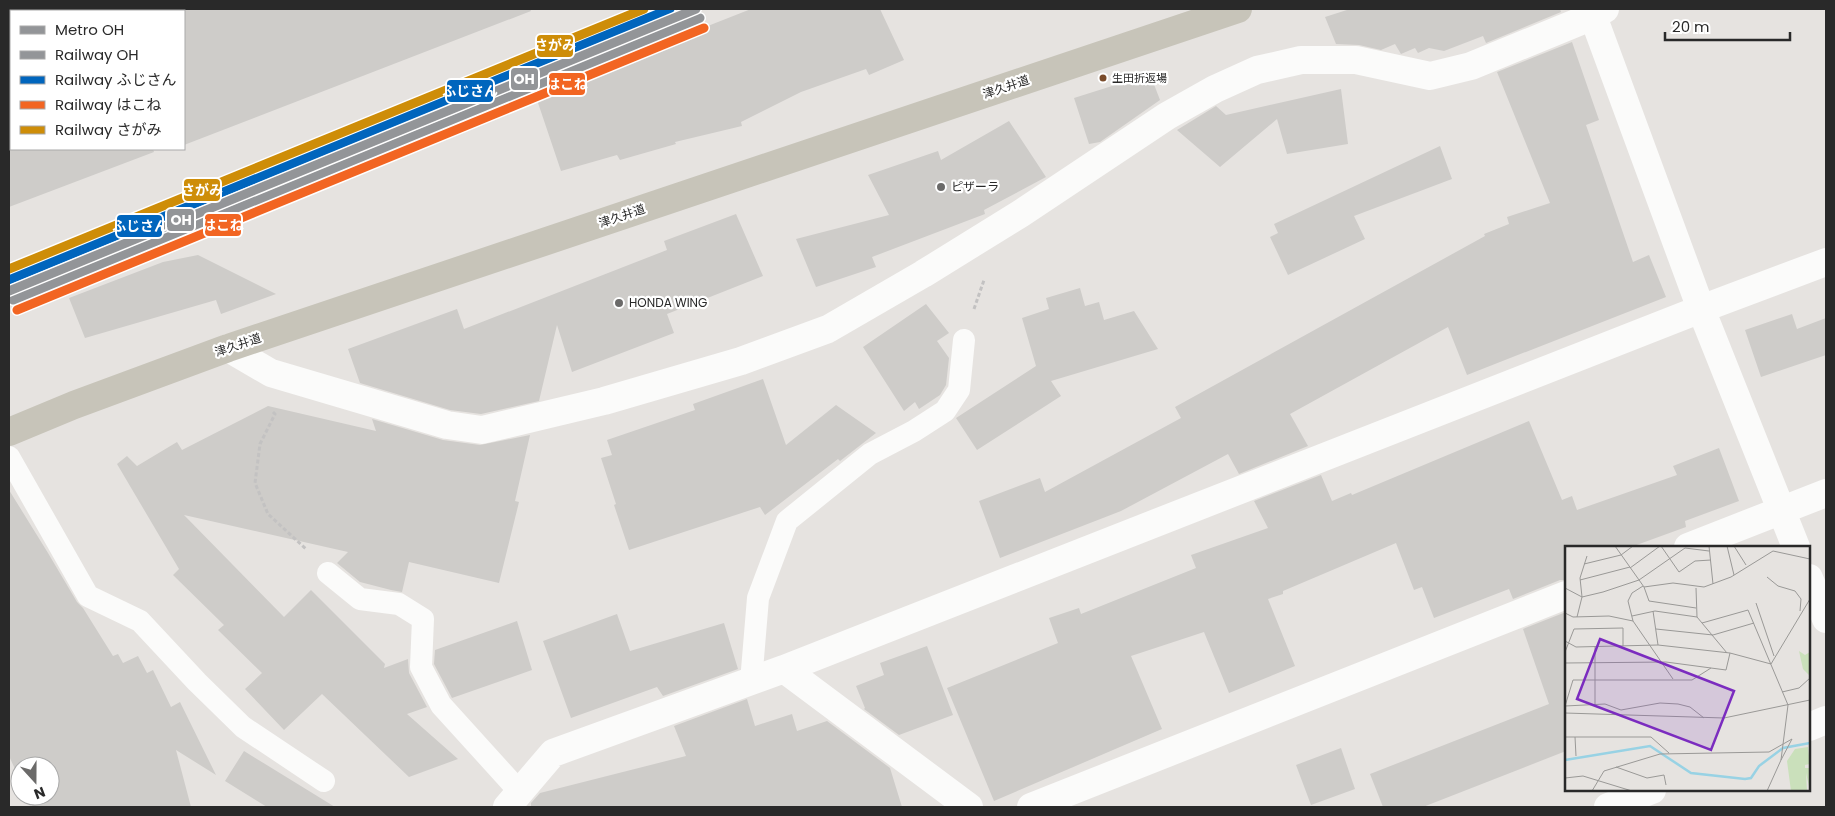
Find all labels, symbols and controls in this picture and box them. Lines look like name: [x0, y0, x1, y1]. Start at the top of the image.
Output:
legend: [10, 10, 185, 150]
scale bar: [1665, 10, 1790, 42]
text: 20 m: [1672, 16, 1710, 37]
text: Metro OH: [55, 19, 124, 40]
line badge: さがみ: [536, 34, 574, 58]
text: さがみ: [534, 35, 576, 55]
text: Railway OH: [55, 44, 139, 65]
line badge: OH: [510, 67, 539, 91]
text: Railway ふじさん: [55, 69, 177, 90]
text: OH: [513, 69, 535, 89]
place label: 生田折返場: [1112, 70, 1167, 86]
street label: 津久井道: [980, 71, 1031, 102]
line badge: はこね: [548, 72, 586, 96]
marker: 生田折返場: [1098, 73, 1108, 83]
text: はこね: [546, 74, 588, 94]
line badge: ふじさん: [446, 79, 494, 103]
text: ふじさん: [442, 81, 498, 101]
text: Railway はこね: [55, 94, 162, 115]
text: Railway さがみ: [55, 119, 162, 140]
line badge: さがみ: [183, 178, 221, 202]
place label: ピザーラ: [951, 178, 999, 195]
text: さがみ: [181, 180, 223, 200]
marker: ピザーラ: [935, 181, 947, 193]
street label: 津久井道: [596, 200, 647, 231]
line badge: OH: [166, 208, 195, 232]
text: OH: [170, 210, 192, 230]
line badge: はこね: [204, 213, 242, 237]
line badge: ふじさん: [116, 214, 163, 238]
text: はこね: [202, 215, 244, 235]
text: ふじさん: [112, 216, 168, 236]
place label: HONDA WING: [629, 294, 707, 311]
marker: HONDA WING: [613, 297, 625, 309]
street label: 津久井道: [212, 329, 263, 360]
inset map: [1565, 546, 1810, 791]
north arrow: [10, 756, 60, 806]
text: N: [31, 782, 48, 804]

